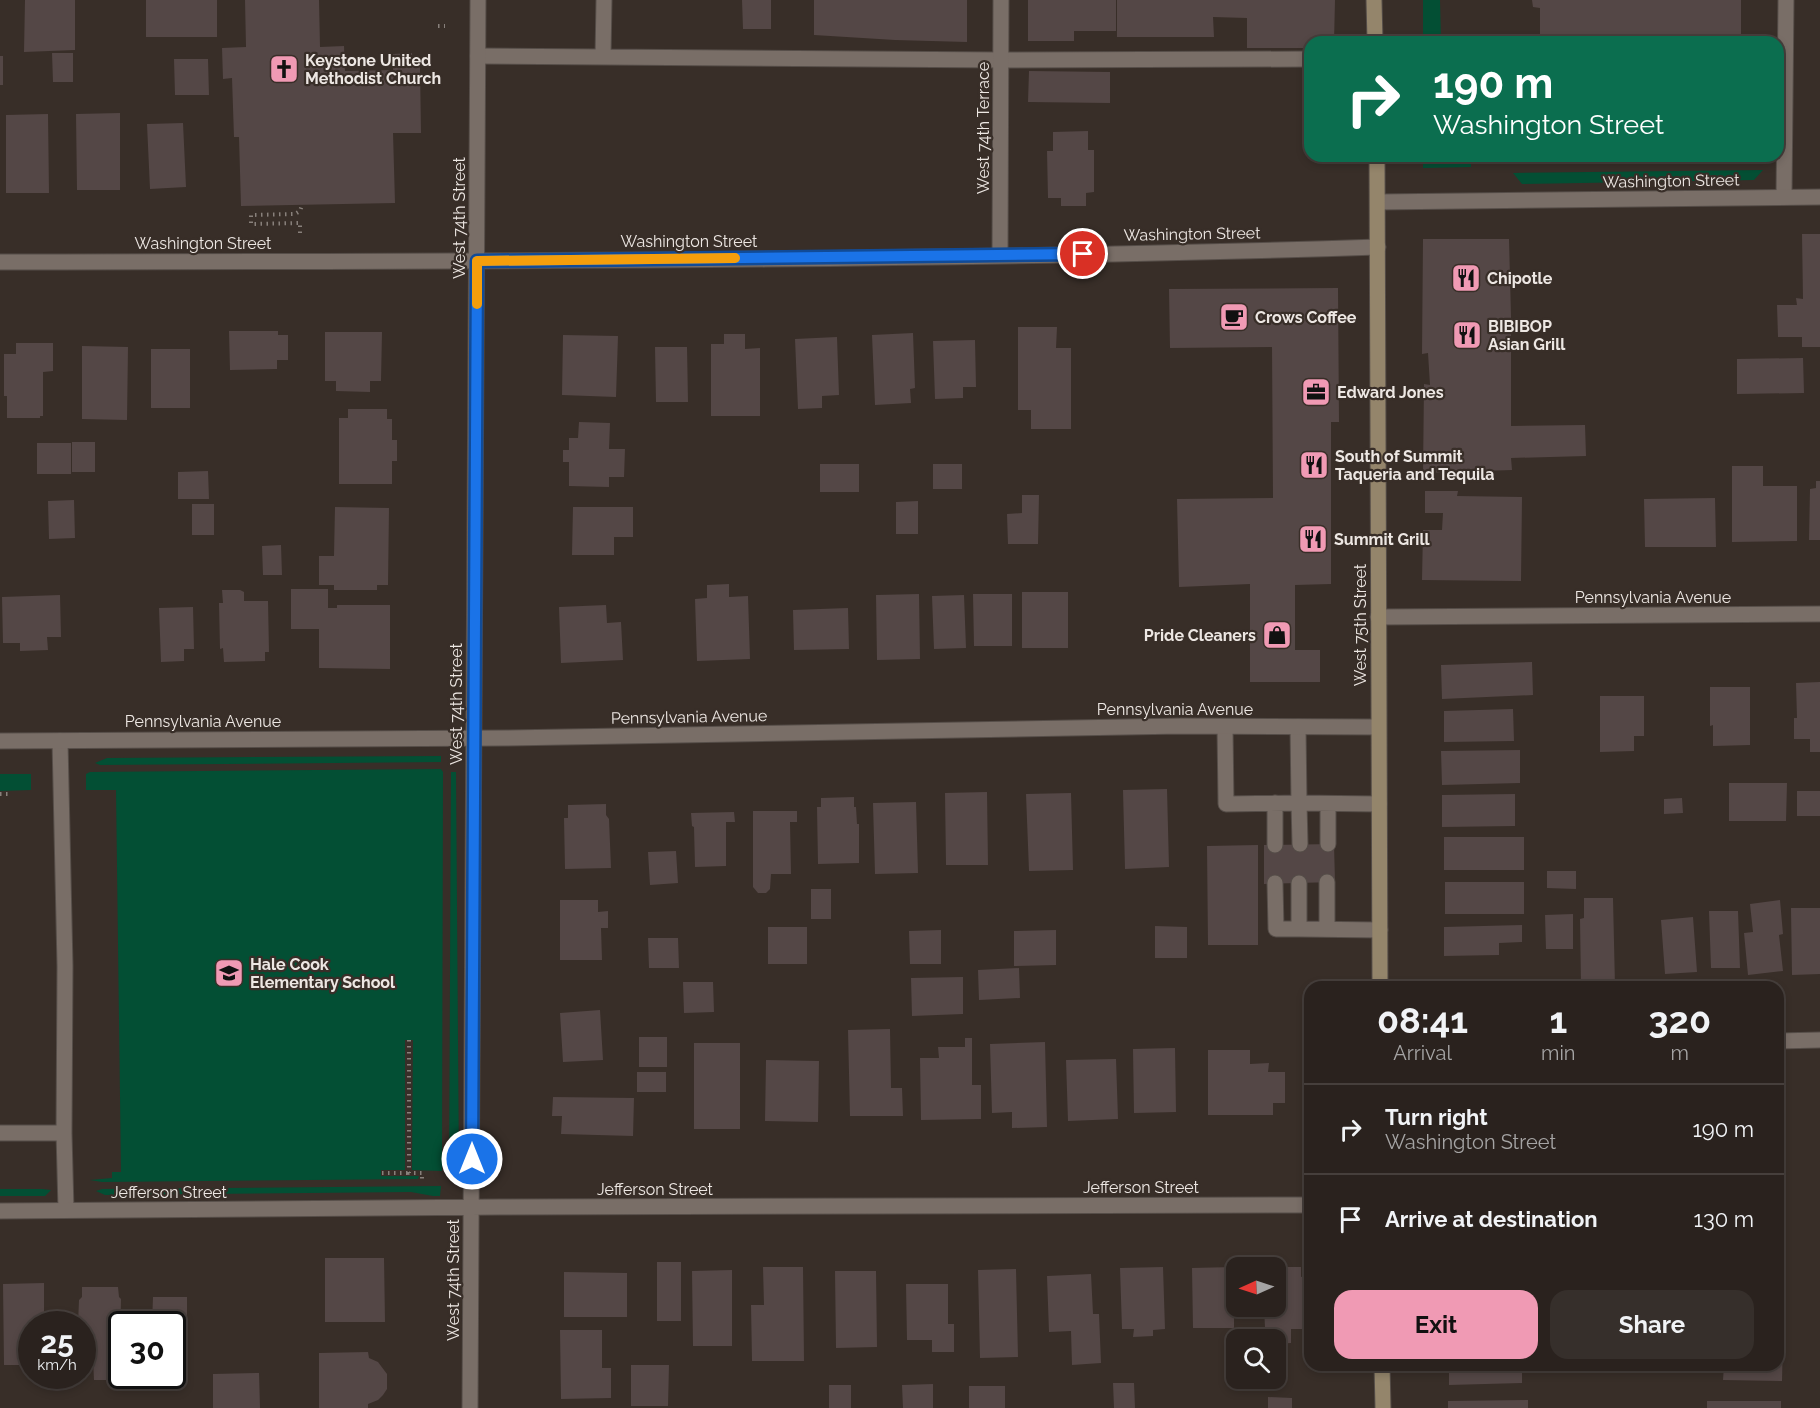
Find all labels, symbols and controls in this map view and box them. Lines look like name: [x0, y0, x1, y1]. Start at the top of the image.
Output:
place label: Keystone United Methodist Church: [305, 51, 441, 88]
church icon: Keystone United Methodist Church: [268, 53, 300, 85]
text: 190 m: [1433, 59, 1553, 108]
icon: right: [1334, 60, 1412, 138]
street label: West 74th Terrace: [974, 62, 993, 194]
text: Washington Street: [1433, 109, 1664, 140]
street label: West 74th Street: [450, 156, 469, 279]
street label: Washington Street: [1602, 170, 1740, 192]
street label: Washington Street: [1123, 223, 1261, 245]
pin: [1057, 228, 1108, 279]
street label: Washington Street: [621, 232, 758, 251]
street label: Washington Street: [135, 234, 272, 253]
icon: arrive: [1066, 237, 1099, 270]
restaurant icon: Chipotle: [1450, 262, 1482, 294]
place label: Chipotle: [1487, 269, 1553, 288]
cafe icon: Crows Coffee: [1218, 301, 1250, 333]
place label: Crows Coffee: [1255, 308, 1357, 327]
place label: BIBIBOP Asian Grill: [1488, 317, 1566, 354]
restaurant icon: BIBIBOP Asian Grill: [1451, 319, 1483, 351]
office icon: Edward Jones: [1300, 376, 1332, 408]
place label: Edward Jones: [1337, 383, 1444, 402]
place label: South of Summit Taqueria and Tequila: [1335, 447, 1494, 484]
restaurant icon: South of Summit Taqueria and Tequila: [1298, 449, 1330, 481]
restaurant icon: Summit Grill: [1297, 523, 1329, 555]
place label: Summit Grill: [1334, 530, 1430, 549]
street label: West 75th Street: [1351, 563, 1370, 686]
street label: Pennsylvania Avenue: [1575, 588, 1731, 607]
shop icon: Pride Cleaners: [1261, 619, 1293, 651]
place label: Pride Cleaners: [1144, 626, 1256, 645]
street label: West 74th Street: [447, 642, 466, 765]
street label: Pennsylvania Avenue: [1097, 700, 1253, 719]
street label: Pennsylvania Avenue: [611, 706, 767, 728]
street label: Pennsylvania Avenue: [125, 712, 281, 731]
place label: Hale Cook Elementary School: [250, 955, 396, 992]
school or university icon: Hale Cook Elementary School: [213, 957, 245, 989]
text: 08:41: [1377, 999, 1468, 1041]
text: 1: [1549, 999, 1567, 1041]
text: 320: [1649, 999, 1711, 1041]
text: Arrival: [1393, 1041, 1452, 1065]
text: min: [1541, 1041, 1576, 1065]
text: m: [1671, 1041, 1689, 1065]
text: Turn right: [1385, 1104, 1488, 1130]
icon: right: [1334, 1113, 1367, 1146]
text: 190 m: [1692, 1116, 1754, 1142]
position arrow: [440, 1127, 504, 1191]
text: Washington Street: [1385, 1130, 1556, 1154]
street label: Jefferson Street: [1083, 1178, 1200, 1197]
street label: Jefferson Street: [597, 1180, 714, 1199]
street label: Jefferson Street: [111, 1183, 228, 1202]
icon: arrive: [1334, 1203, 1367, 1236]
text: Arrive at destination: [1385, 1206, 1598, 1232]
text: 130 m: [1694, 1206, 1754, 1232]
street label: West 74th Street: [444, 1218, 463, 1341]
north arrow: [1226, 1257, 1286, 1317]
map controls: [1226, 1257, 1286, 1389]
button: Exit: [1334, 1290, 1538, 1359]
button: Share: [1550, 1290, 1754, 1359]
speed limit sign: 30: [108, 1311, 186, 1389]
text: 25: [40, 1325, 74, 1360]
button: search: [1226, 1329, 1286, 1389]
text: km/h: [37, 1356, 77, 1374]

